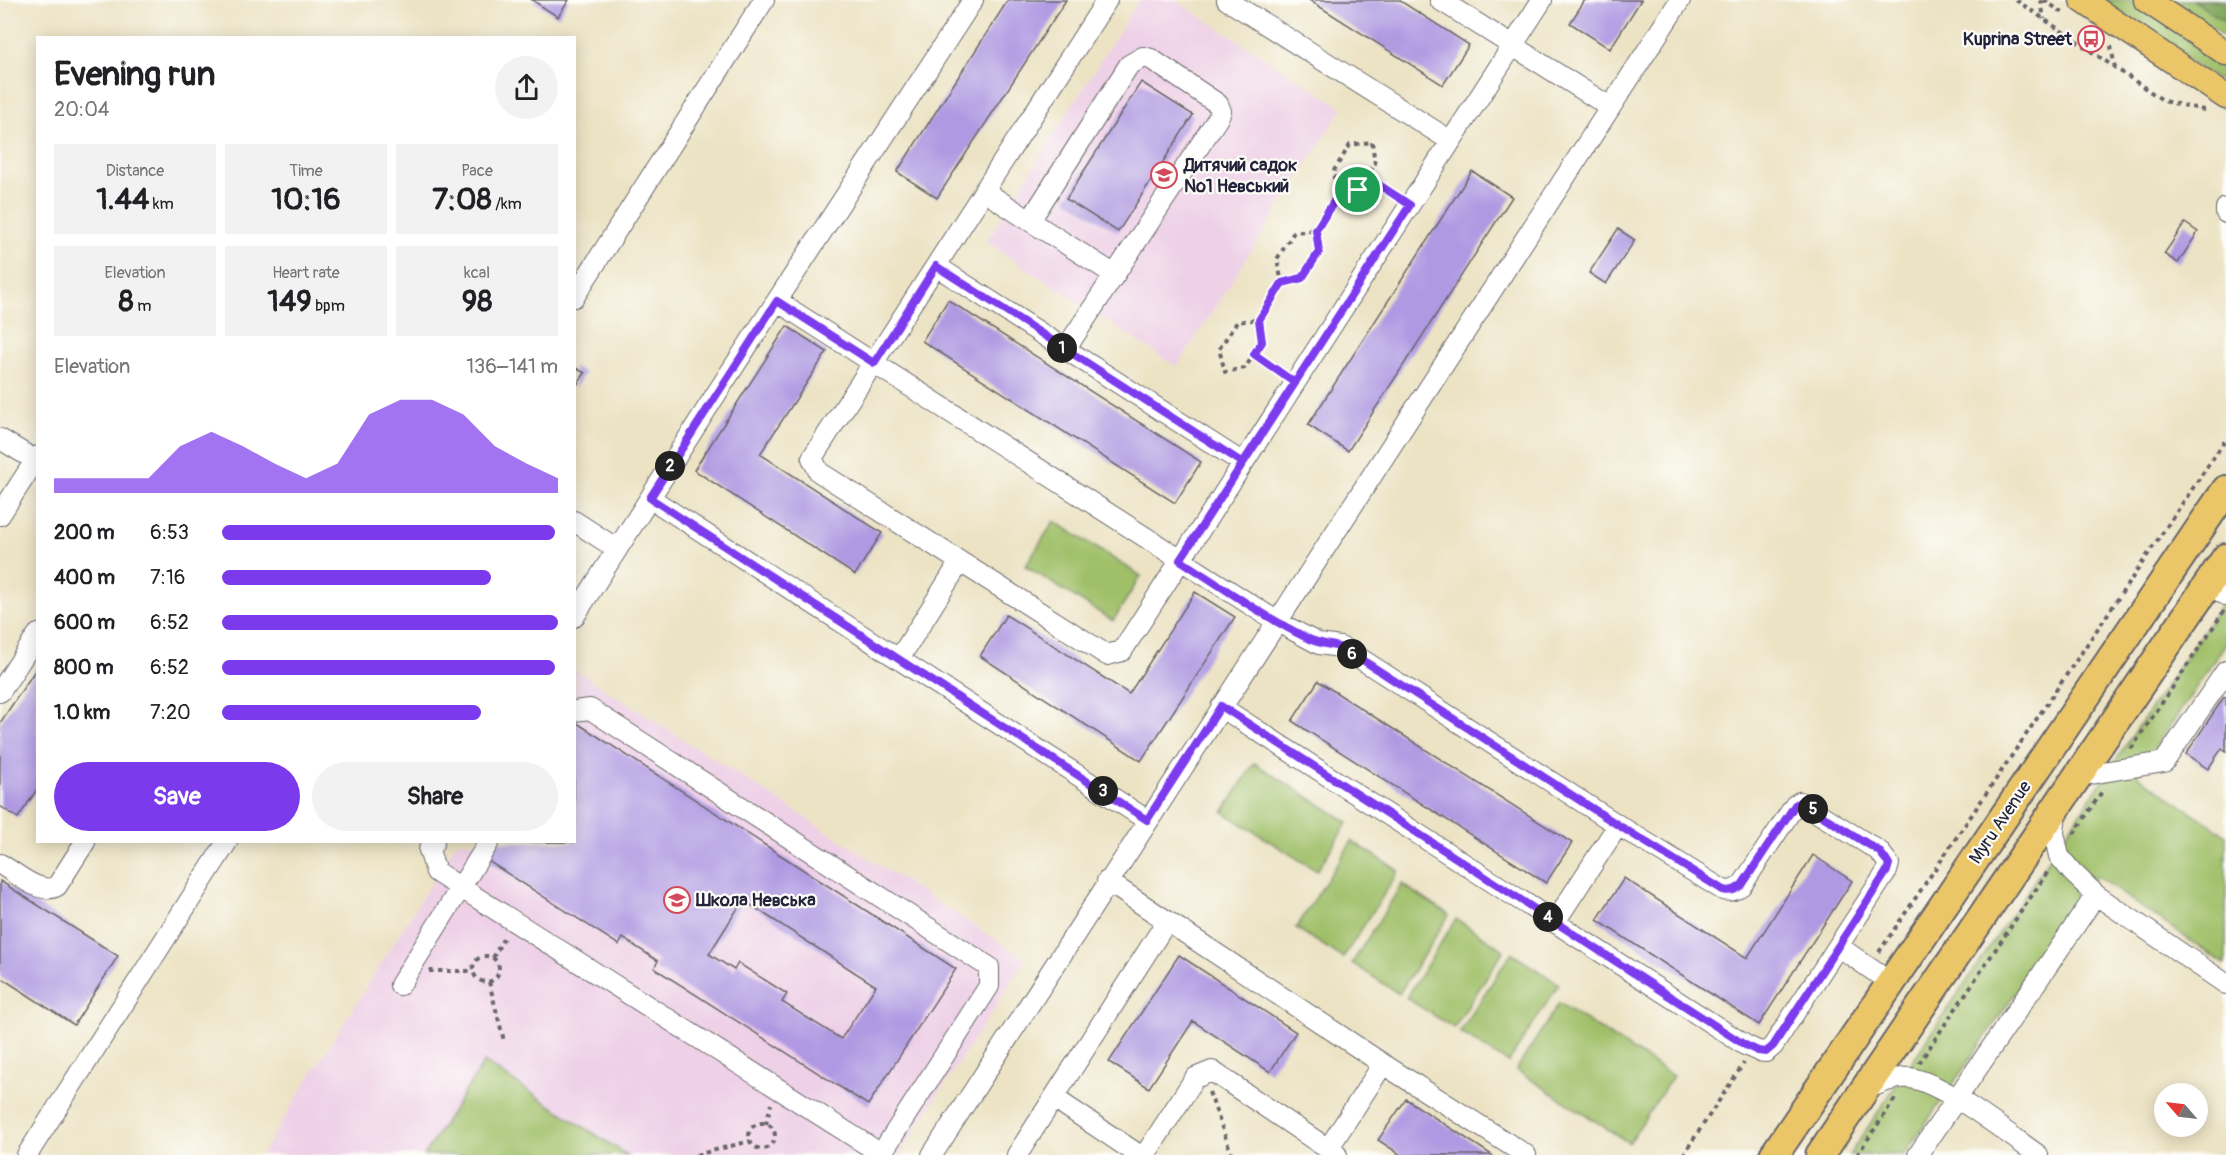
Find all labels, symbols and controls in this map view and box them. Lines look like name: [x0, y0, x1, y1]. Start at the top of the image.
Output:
bus stop icon: Kuprina Street: [2076, 24, 2106, 54]
place label: Kuprina Street: [1963, 28, 2073, 51]
text: Evening run: [54, 54, 215, 95]
button: share: [495, 56, 558, 119]
text: 20:04: [54, 97, 109, 122]
place label: Дитячий садок №1 Невський: [1183, 154, 1297, 198]
school or university icon: Дитячий садок №1 Невський: [1149, 160, 1179, 190]
text: Distance: [106, 161, 164, 181]
text: Time: [289, 161, 323, 181]
text: Pace: [461, 161, 493, 181]
pin: [1332, 164, 1383, 215]
icon: arrive: [1341, 173, 1374, 206]
text: 1.44: [96, 181, 149, 218]
text: 10:16: [271, 181, 341, 218]
text: 7:08: [432, 181, 492, 218]
text: km: [149, 194, 174, 214]
text: /km: [492, 194, 522, 214]
text: Elevation: [105, 263, 165, 283]
text: Heart rate: [272, 263, 340, 283]
text: kcal: [464, 263, 490, 283]
text: 8: [119, 283, 134, 320]
text: 149: [267, 283, 312, 320]
text: 98: [462, 283, 492, 320]
text: m: [134, 296, 151, 316]
text: bpm: [312, 296, 345, 316]
pin: 1: [1047, 333, 1077, 363]
text: 1: [1059, 338, 1065, 358]
text: Elevation: [54, 354, 130, 379]
text: 136–141 m: [466, 354, 558, 379]
pin: 2: [655, 451, 685, 481]
text: 2: [666, 456, 674, 476]
text: 200 m: [54, 520, 115, 545]
text: 6:53: [150, 520, 189, 545]
text: 400 m: [54, 565, 115, 590]
text: 7:16: [150, 565, 185, 590]
text: 600 m: [54, 610, 115, 635]
text: 6:52: [150, 610, 189, 635]
pin: 6: [1337, 639, 1367, 669]
text: 6: [1347, 644, 1357, 664]
text: 800 m: [54, 655, 114, 680]
text: 6:52: [150, 655, 189, 680]
text: 1.0 km: [54, 700, 110, 725]
text: 7:20: [150, 700, 191, 725]
button: Save: [54, 762, 300, 831]
button: Share: [312, 762, 558, 831]
pin: 3: [1088, 776, 1118, 806]
street label: Myru Avenue: [1964, 776, 2037, 868]
text: 3: [1099, 781, 1107, 801]
pin: 5: [1798, 794, 1828, 824]
text: 5: [1809, 799, 1817, 819]
school or university icon: Школа Невська: [662, 885, 692, 915]
place label: Школа Невська: [695, 889, 816, 912]
pin: 4: [1533, 902, 1563, 932]
text: 4: [1543, 907, 1553, 927]
north arrow: [2154, 1083, 2208, 1137]
map controls: [2154, 1083, 2208, 1137]

